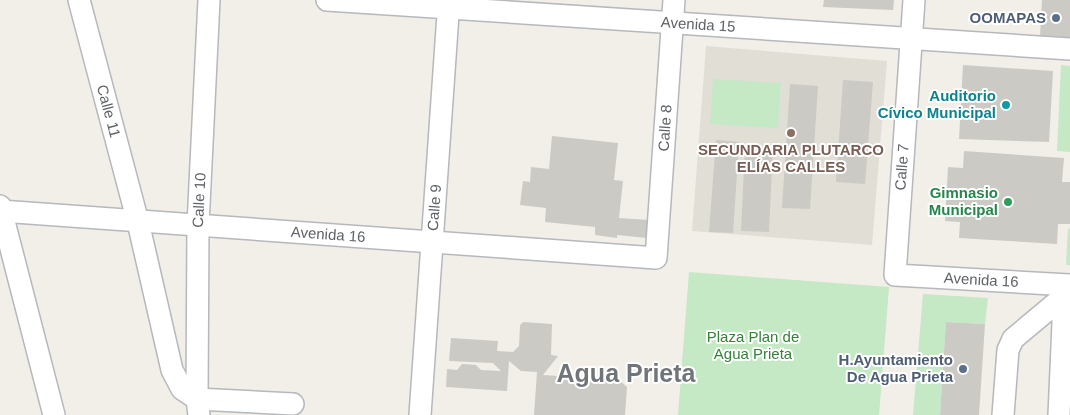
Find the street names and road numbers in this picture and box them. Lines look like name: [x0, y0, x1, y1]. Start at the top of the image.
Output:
street label: Avenida 15: [660, 13, 736, 35]
street label: Calle 11: [94, 83, 124, 139]
street label: Calle 8: [654, 104, 675, 152]
street label: Calle 7: [891, 143, 912, 191]
street label: Calle 10: [189, 172, 209, 228]
street label: Calle 9: [424, 184, 444, 231]
street label: Avenida 16: [290, 223, 366, 245]
street label: Avenida 16: [943, 269, 1019, 290]

